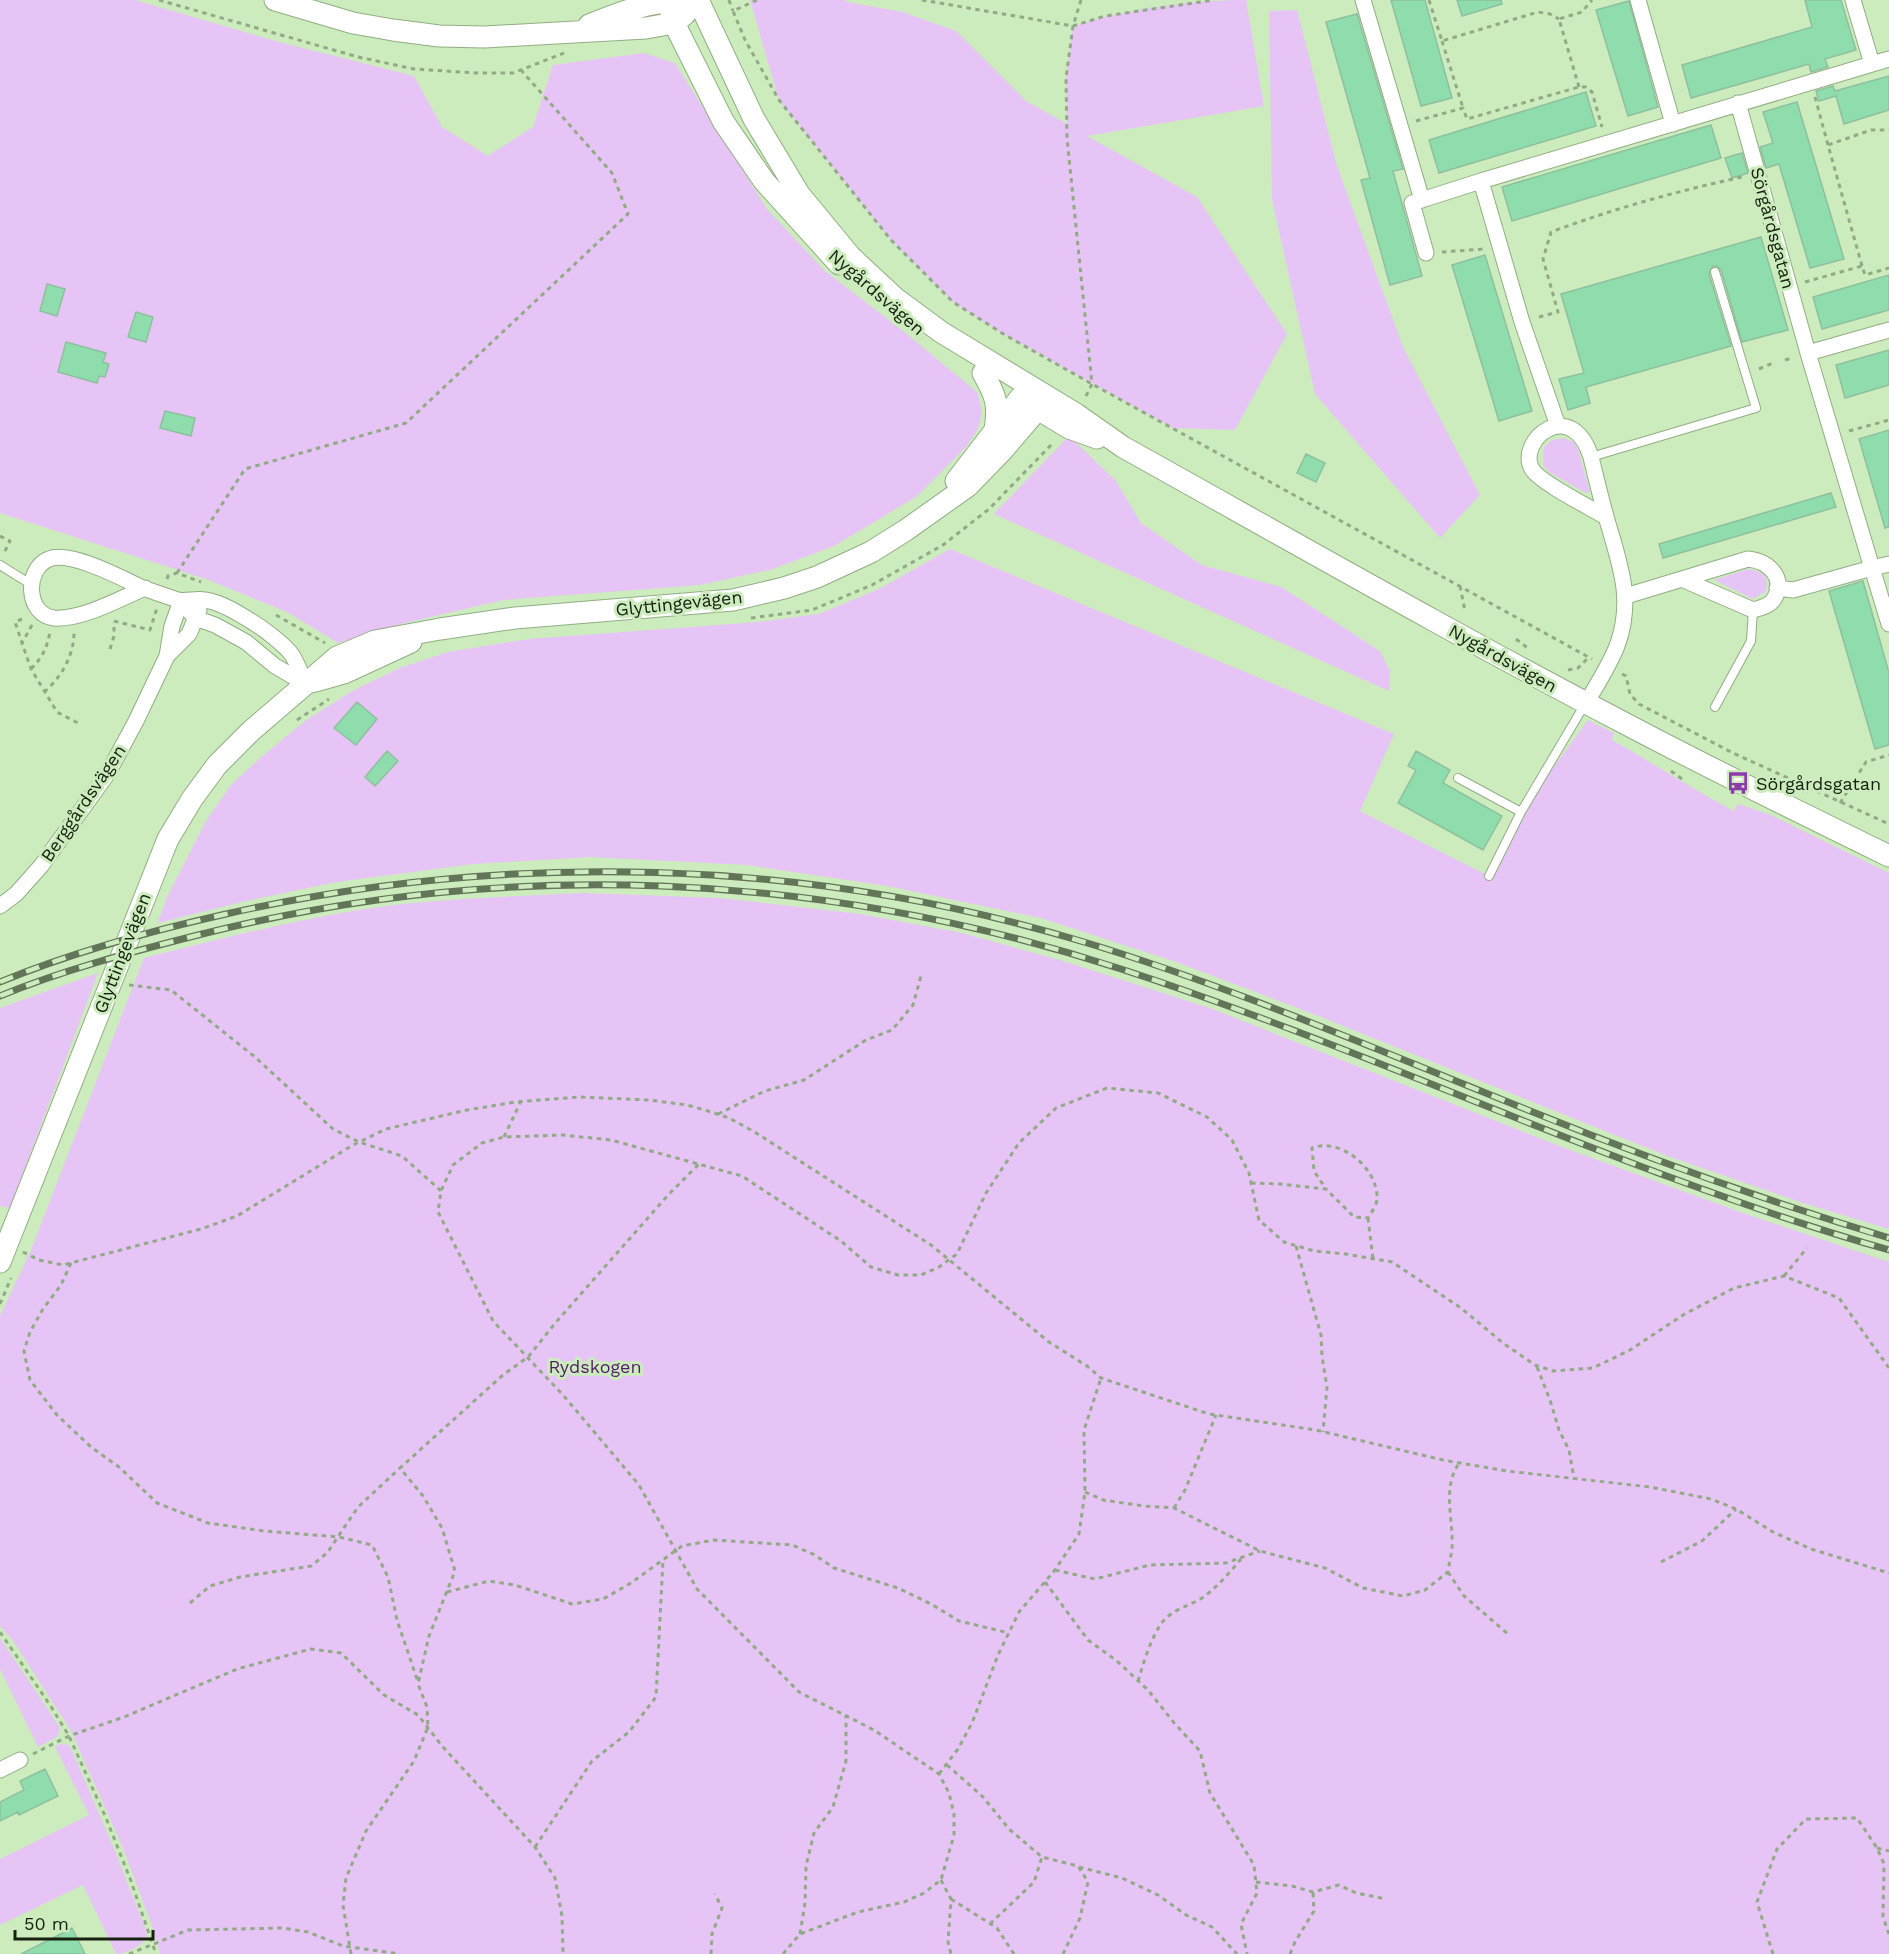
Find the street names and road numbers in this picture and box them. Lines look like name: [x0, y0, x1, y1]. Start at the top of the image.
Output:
street label: Sörgårdsgatan: [1747, 165, 1799, 291]
street label: Nygårdsvägen: [825, 245, 929, 339]
street label: Glyttingevägen: [615, 586, 743, 620]
street label: Nygårdsvägen: [1445, 620, 1561, 696]
street label: Berggårdsvägen: [36, 741, 130, 865]
street label: Glyttingevägen: [89, 890, 155, 1016]

